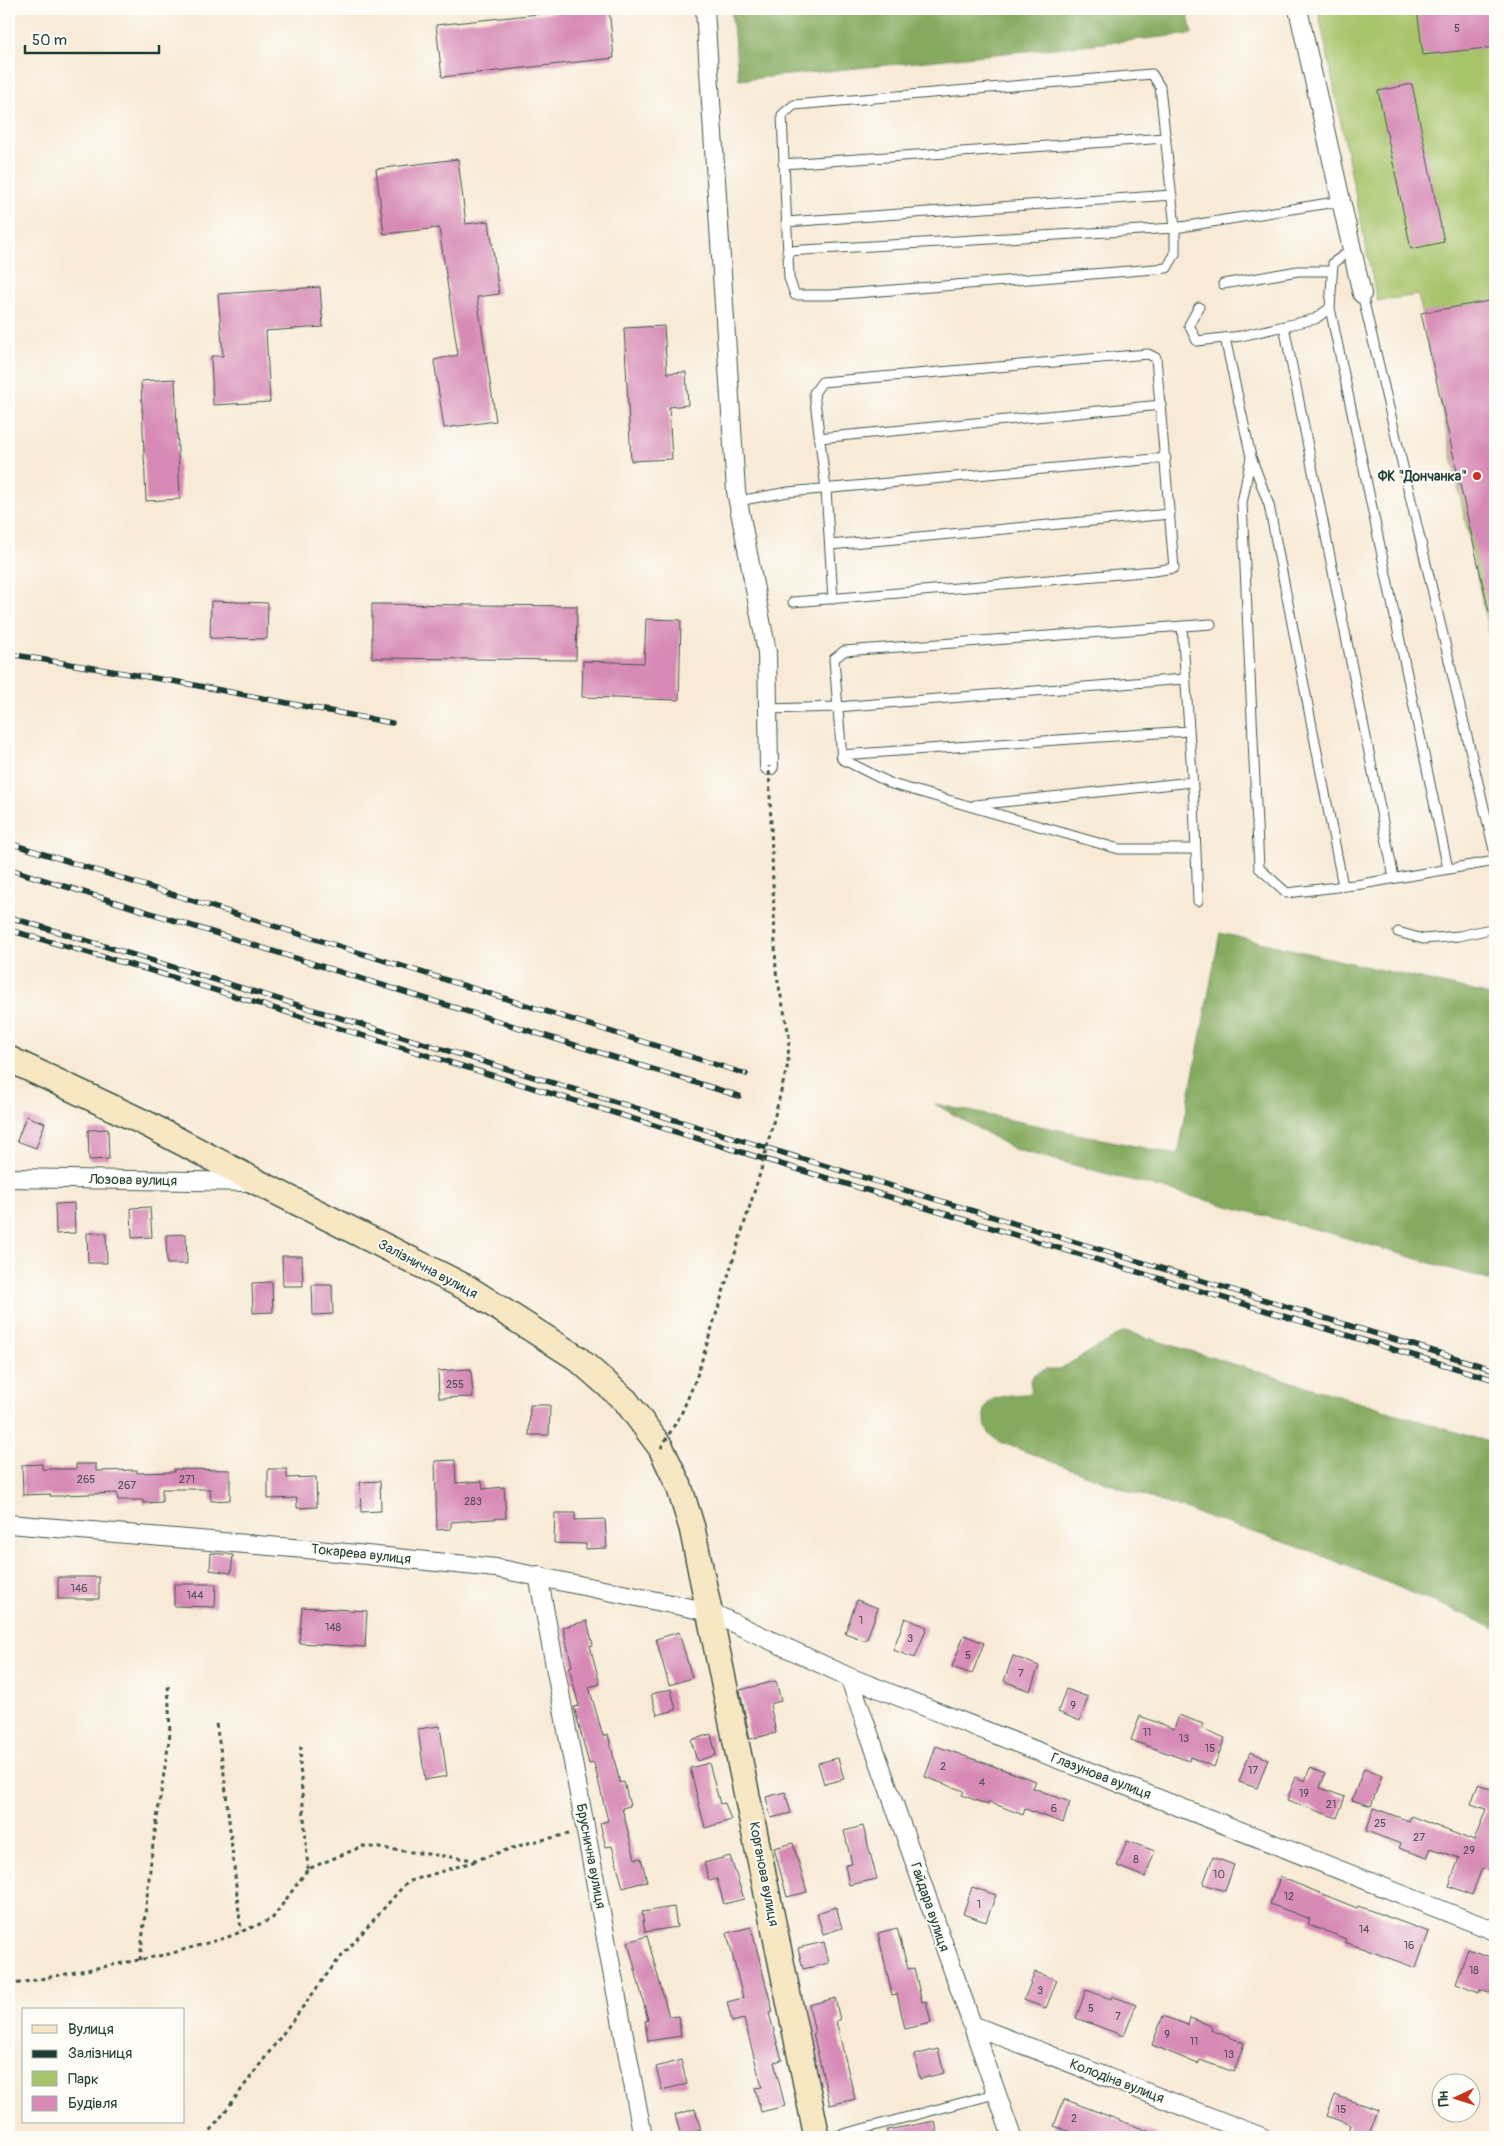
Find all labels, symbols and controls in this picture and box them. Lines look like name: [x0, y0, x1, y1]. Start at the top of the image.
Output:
scale bar: [25, 22, 159, 54]
house number: 5: [1454, 22, 1460, 35]
text: 50 m: [32, 31, 67, 50]
place label: ФК "Дончанка": [1377, 468, 1467, 485]
marker: ФК "Дончанка": [1471, 470, 1483, 482]
street label: Лозова вулиця: [88, 1171, 177, 1189]
street label: Залізнична вулиця: [375, 1236, 481, 1302]
house number: 255: [446, 1378, 464, 1391]
house number: 265: [77, 1473, 95, 1486]
house number: 271: [179, 1473, 195, 1486]
house number: 267: [118, 1479, 136, 1492]
house number: 283: [464, 1495, 482, 1508]
street label: Токарева вулиця: [310, 1540, 412, 1568]
house number: 146: [70, 1582, 88, 1595]
house number: 144: [186, 1589, 204, 1602]
house number: 1: [859, 1614, 863, 1627]
house number: 148: [325, 1621, 342, 1634]
house number: 3: [907, 1632, 913, 1645]
house number: 5: [965, 1649, 971, 1662]
house number: 7: [1018, 1667, 1024, 1680]
house number: 9: [1070, 1699, 1076, 1712]
house number: 11: [1143, 1726, 1151, 1739]
house number: 13: [1179, 1732, 1189, 1745]
house number: 15: [1205, 1742, 1215, 1755]
street label: Глазунова вулиця: [1048, 1749, 1154, 1803]
house number: 2: [940, 1760, 946, 1773]
house number: 17: [1248, 1764, 1258, 1777]
house number: 4: [979, 1776, 986, 1789]
house number: 19: [1299, 1787, 1309, 1800]
house number: 21: [1326, 1798, 1336, 1811]
street label: Бруснична вулиця: [572, 1802, 610, 1910]
house number: 6: [1051, 1802, 1057, 1815]
house number: 25: [1374, 1817, 1386, 1830]
street label: Корганова вулиця: [746, 1820, 782, 1928]
house number: 27: [1413, 1831, 1425, 1844]
house number: 29: [1463, 1844, 1475, 1857]
house number: 8: [1133, 1853, 1139, 1866]
street label: Гайдара вулиця: [907, 1860, 953, 1954]
house number: 10: [1213, 1868, 1225, 1881]
house number: 12: [1284, 1890, 1294, 1903]
house number: 1: [977, 1898, 981, 1911]
house number: 14: [1359, 1923, 1370, 1936]
house number: 16: [1404, 1939, 1414, 1952]
house number: 18: [1469, 1964, 1479, 1977]
house number: 3: [1037, 1984, 1043, 1997]
house number: 5: [1088, 2002, 1094, 2015]
legend: [22, 2008, 185, 2124]
house number: 7: [1115, 2010, 1121, 2023]
text: Вулиця: [68, 2020, 114, 2039]
house number: 9: [1164, 2028, 1170, 2041]
house number: 11: [1190, 2035, 1198, 2048]
text: Залізниця: [68, 2044, 132, 2063]
house number: 13: [1224, 2048, 1234, 2061]
street label: Колодіна вулиця: [1067, 2055, 1167, 2107]
text: Парк: [68, 2070, 99, 2089]
north arrow: [1432, 2074, 1482, 2124]
text: Пн: [1435, 2091, 1453, 2107]
text: Будівля: [68, 2094, 117, 2113]
house number: 15: [1336, 2103, 1346, 2116]
house number: 2: [1071, 2112, 1077, 2125]

